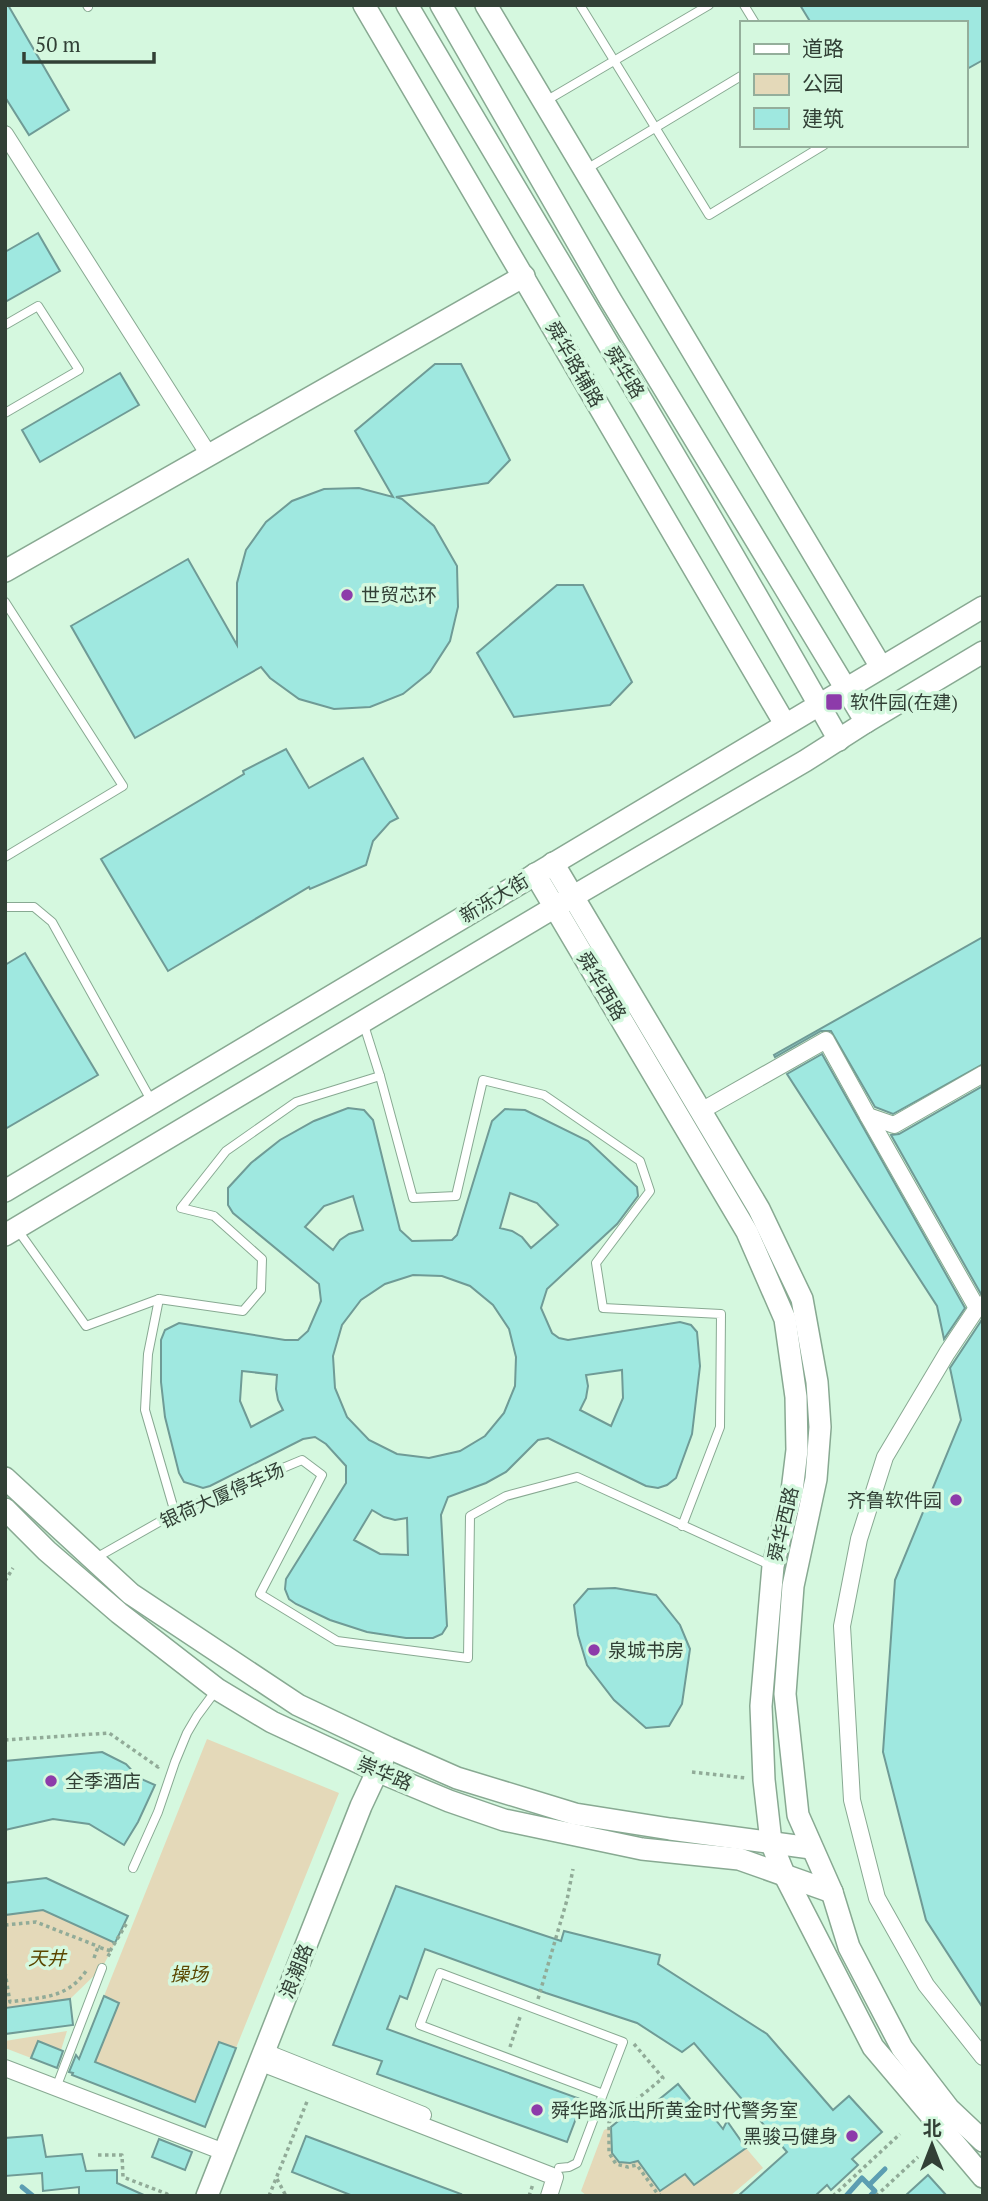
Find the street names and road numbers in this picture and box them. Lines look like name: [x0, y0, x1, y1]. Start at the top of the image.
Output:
street label: 舜华路辅路: [541, 316, 610, 411]
street label: 舜华路: [600, 341, 651, 403]
street label: 新泺大街: [455, 867, 533, 928]
street label: 舜华西路: [572, 947, 633, 1025]
street label: 银荷大厦停车场: [156, 1456, 288, 1533]
street label: 舜华西路: [762, 1484, 803, 1564]
street label: 崇华路: [354, 1750, 416, 1795]
street label: 浪潮路: [273, 1940, 318, 2002]

